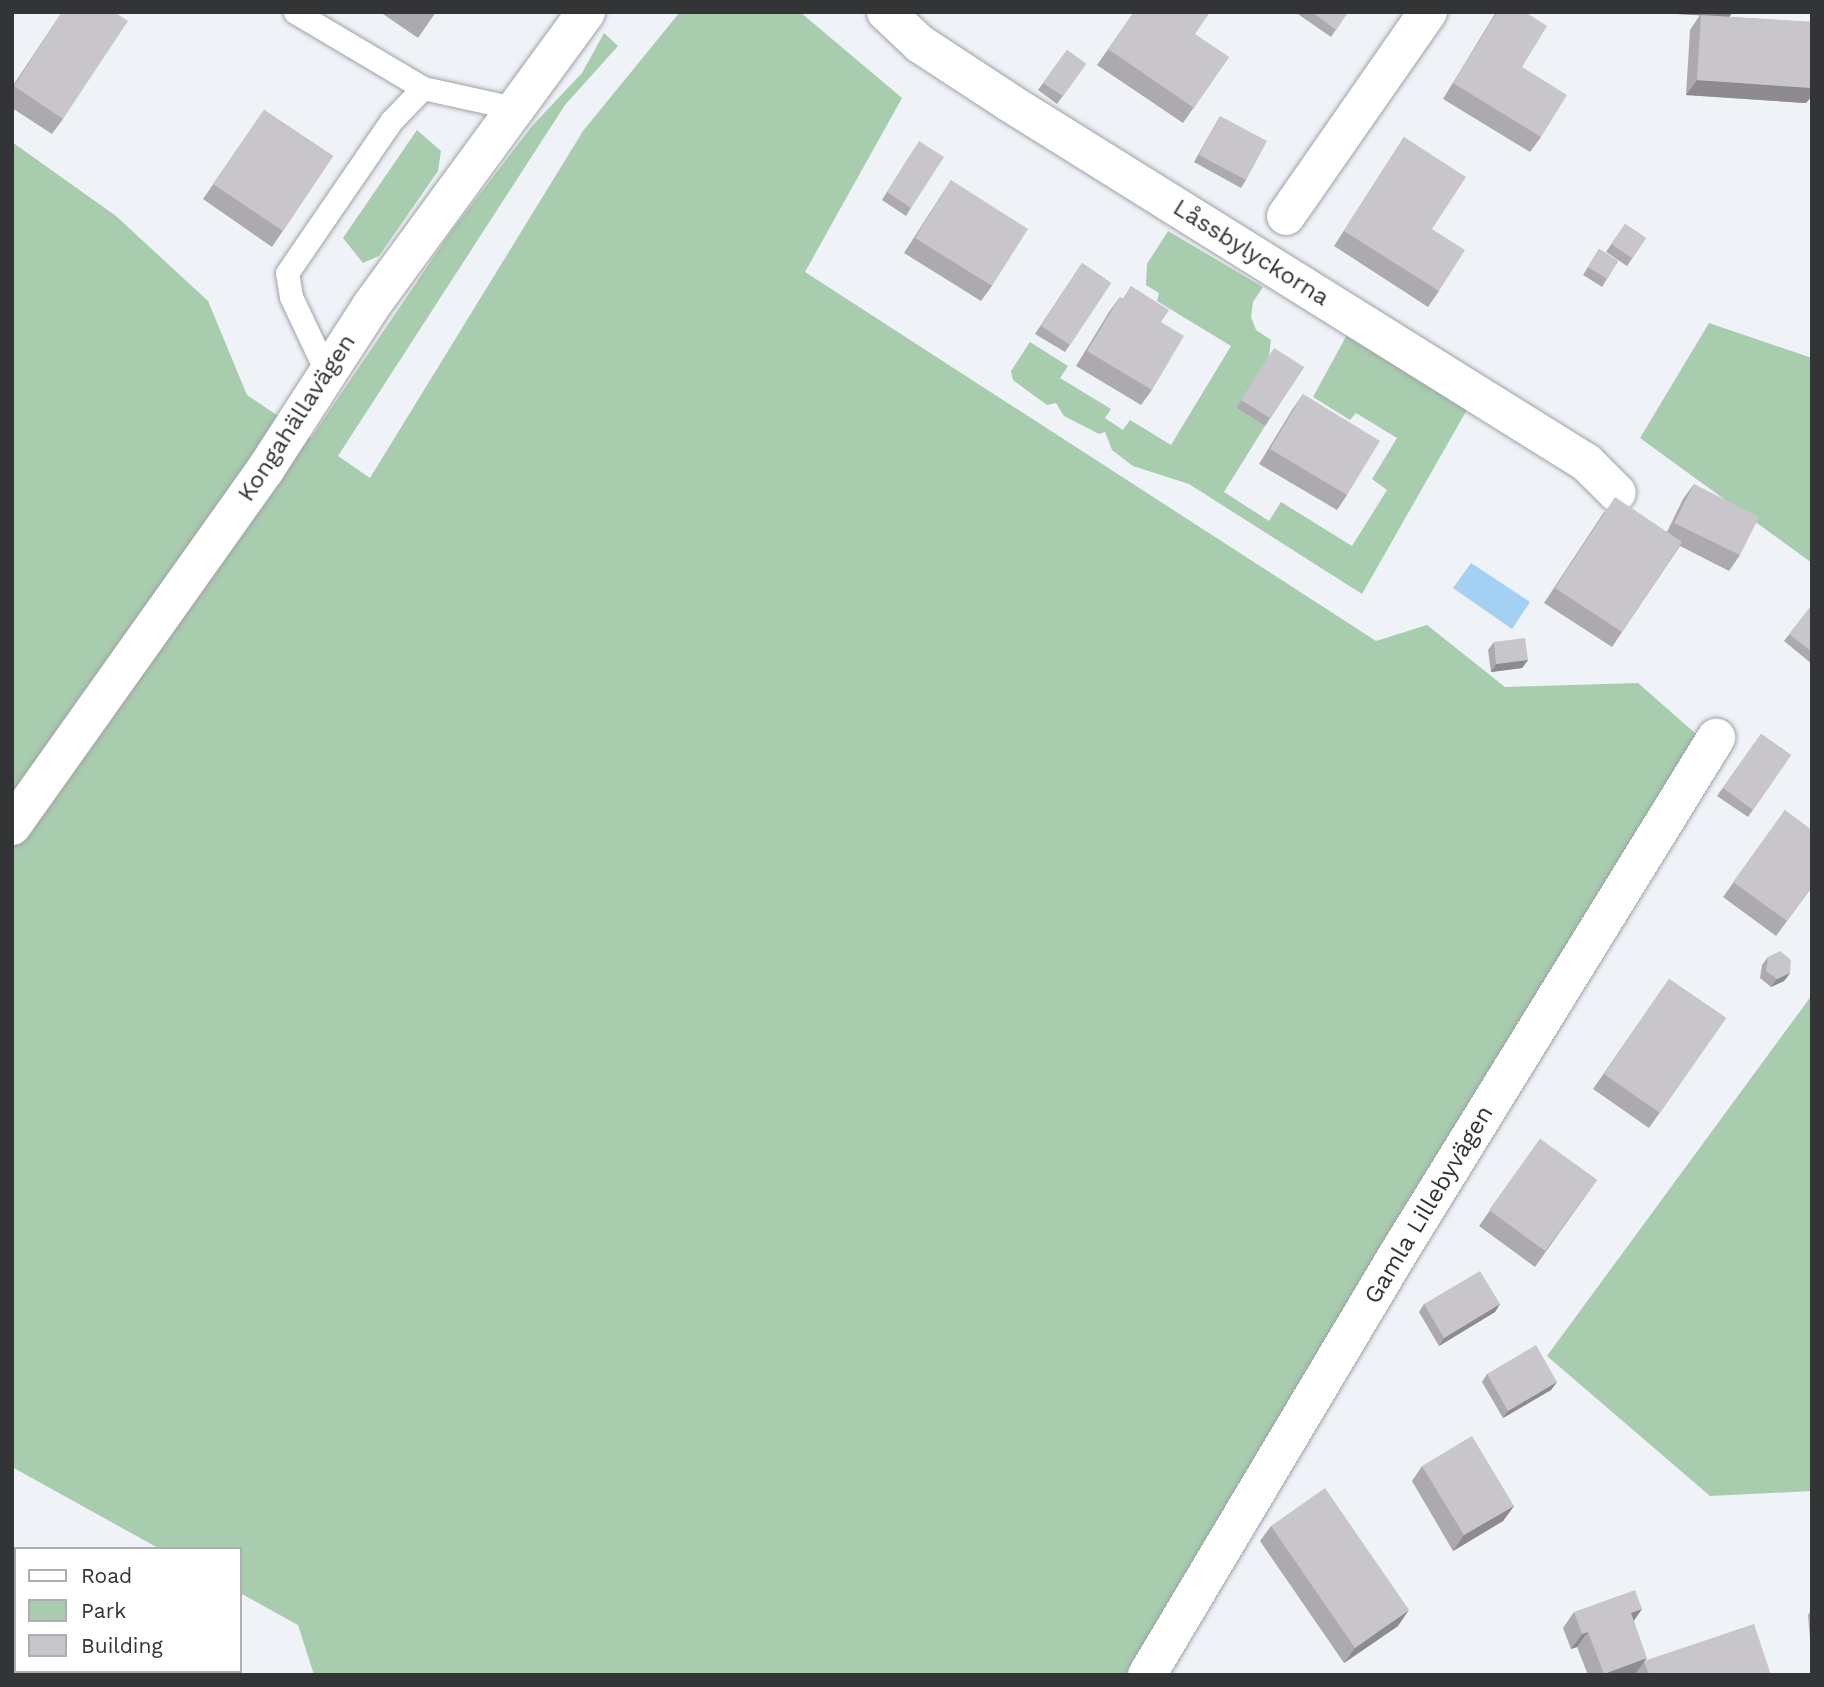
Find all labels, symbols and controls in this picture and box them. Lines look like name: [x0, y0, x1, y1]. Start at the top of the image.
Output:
street label: Låssbylyckorna: [1168, 193, 1334, 313]
street label: Kongahällavägen: [232, 329, 362, 507]
street label: Gamla Lillebyvägen: [1358, 1101, 1500, 1309]
legend: [14, 1547, 242, 1673]
text: Road: [81, 1563, 132, 1588]
text: Park: [81, 1598, 126, 1623]
text: Building: [81, 1633, 163, 1658]

